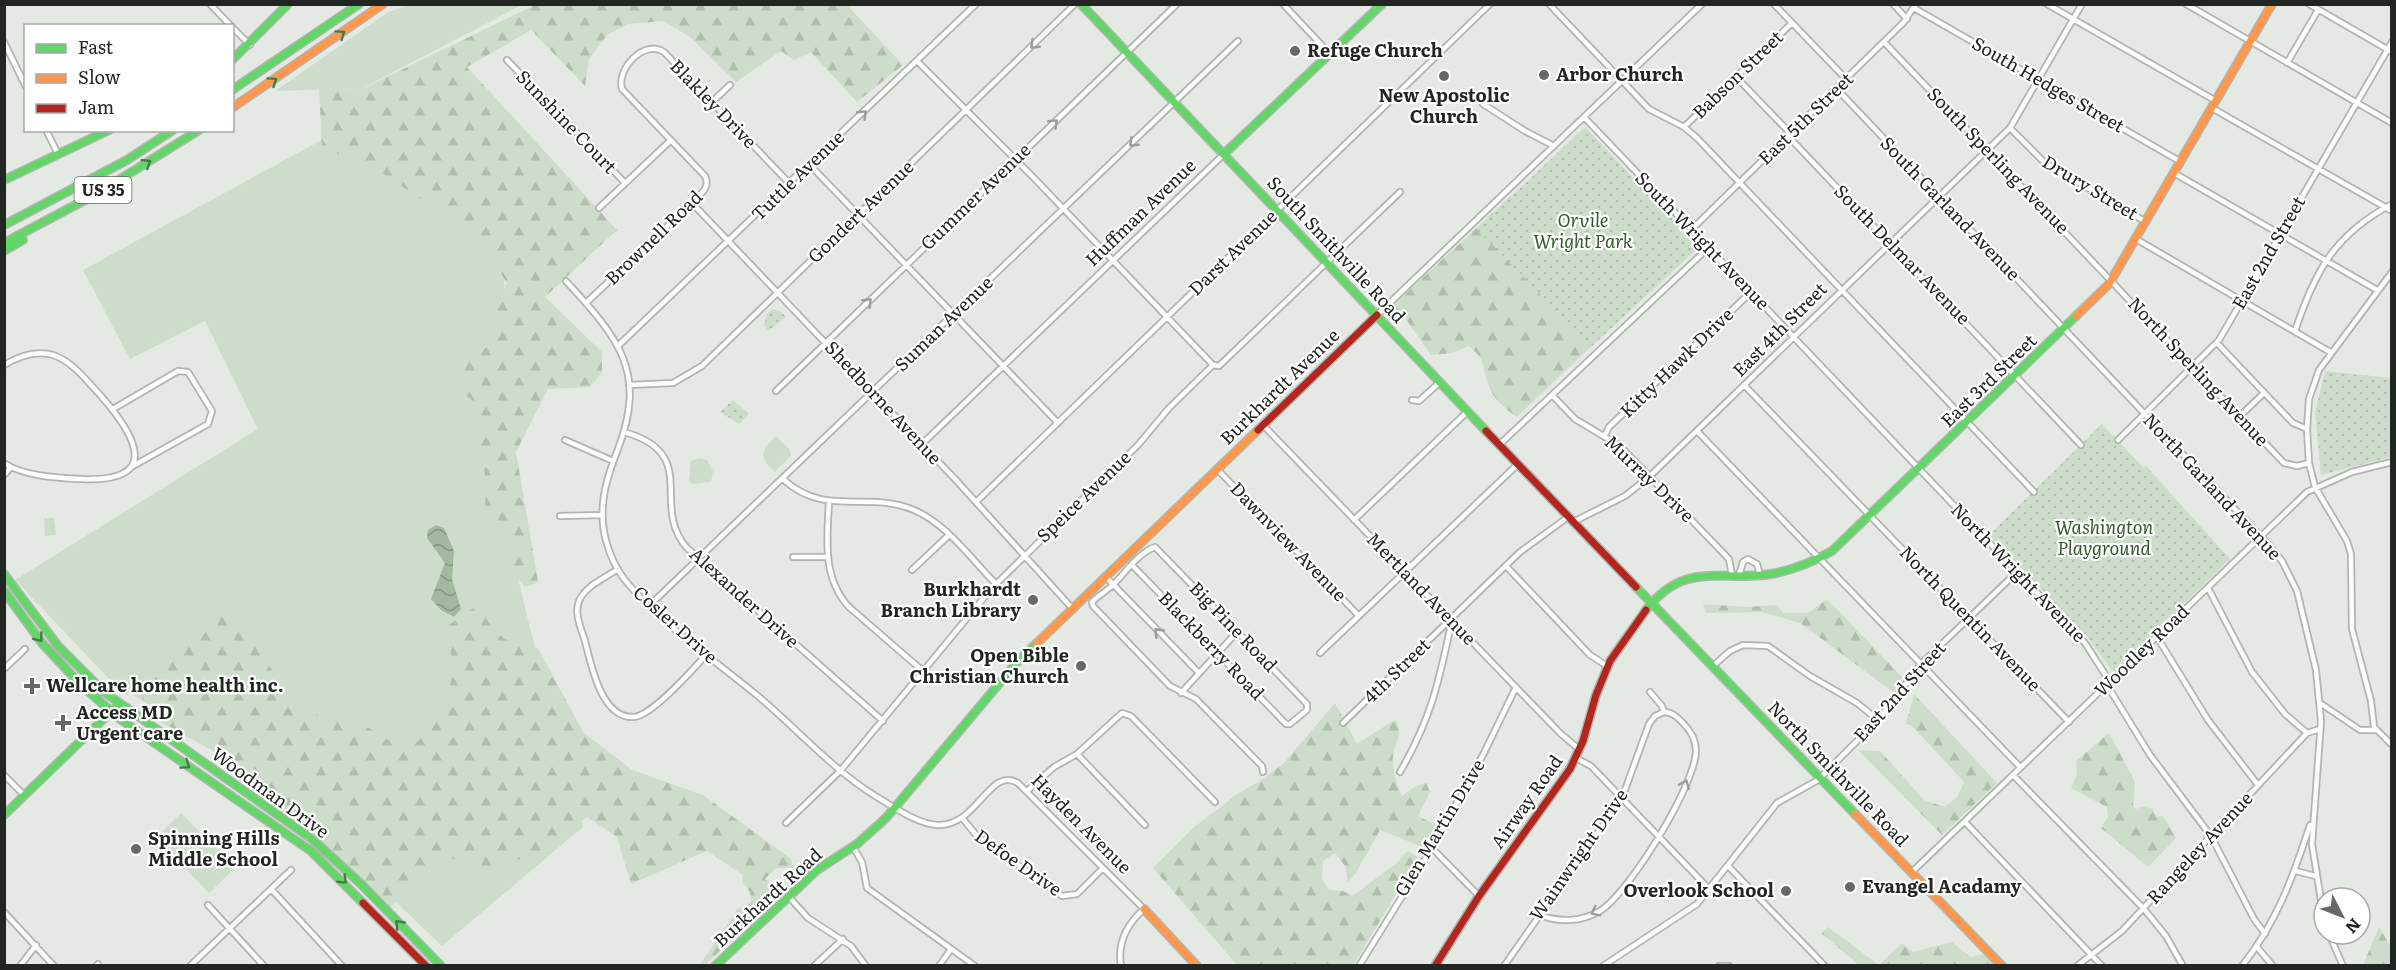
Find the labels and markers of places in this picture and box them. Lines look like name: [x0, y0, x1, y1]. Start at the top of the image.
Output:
place label: Refuge Church: [1307, 36, 1443, 63]
marker: Refuge Church: [1288, 44, 1302, 58]
place label: Arbor Church: [1556, 60, 1683, 87]
marker: Arbor Church: [1537, 68, 1551, 82]
marker: New Apostolic Church: [1437, 69, 1451, 83]
place label: New Apostolic Church: [1379, 81, 1510, 129]
place label: Burkhardt Branch Library: [880, 575, 1021, 623]
marker: Burkhardt Branch Library: [1026, 593, 1040, 607]
place label: Open Bible Christian Church: [910, 641, 1069, 689]
marker: Open Bible Christian Church: [1074, 659, 1088, 673]
place label: Wellcare home health inc.: [46, 671, 284, 698]
marker: Wellcare home health inc.: [23, 677, 41, 695]
place label: Access MD Urgent care: [76, 698, 183, 746]
marker: Access MD Urgent care: [54, 714, 72, 732]
place label: Spinning Hills Middle School: [148, 824, 280, 872]
marker: Spinning Hills Middle School: [129, 842, 143, 856]
place label: Evangel Acadamy: [1862, 872, 2022, 899]
place label: Overlook School: [1623, 876, 1774, 903]
marker: Evangel Acadamy: [1843, 880, 1857, 894]
marker: Overlook School: [1779, 884, 1793, 898]

